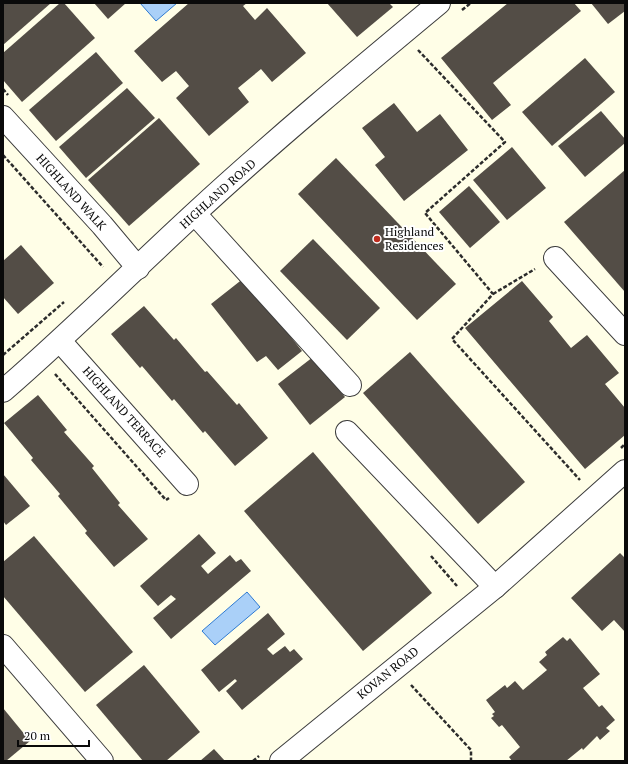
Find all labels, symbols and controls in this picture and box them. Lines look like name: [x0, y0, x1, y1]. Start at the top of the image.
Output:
street label: HIGHLAND WALK: [33, 150, 110, 233]
street label: HIGHLAND ROAD: [177, 156, 259, 232]
place label: Highland Residences: [385, 224, 444, 253]
marker: Highland Residences: [372, 234, 382, 244]
street label: HIGHLAND TERRACE: [80, 363, 169, 460]
street label: KOVAN ROAD: [354, 643, 421, 702]
scale bar: [18, 722, 89, 748]
text: 20 m: [24, 728, 51, 743]

